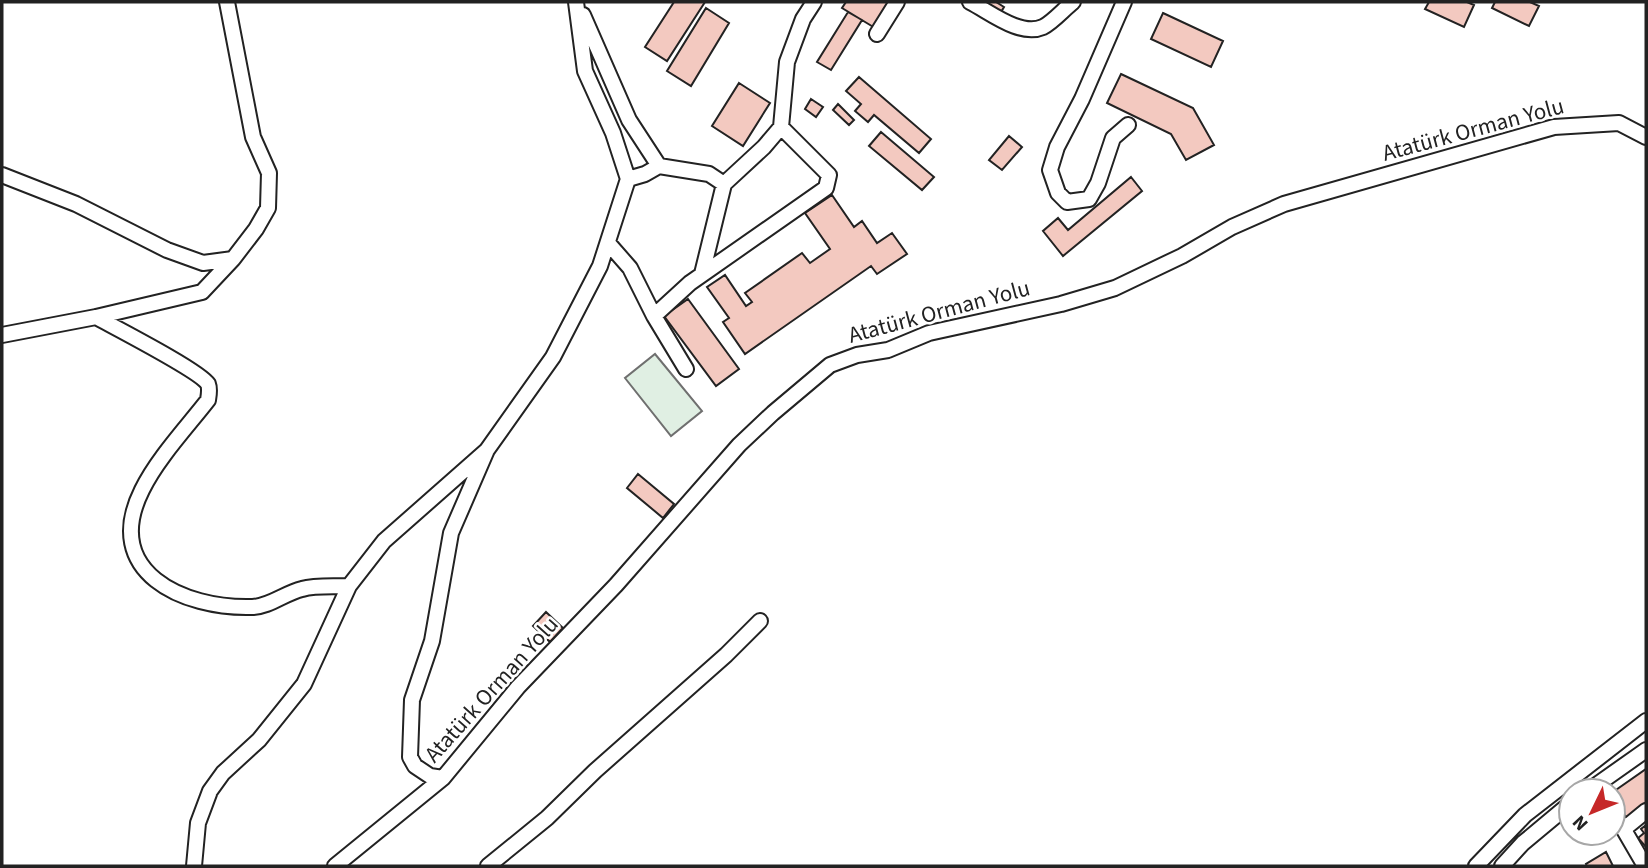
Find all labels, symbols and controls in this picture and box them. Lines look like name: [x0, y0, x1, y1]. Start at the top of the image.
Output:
street label: Atatürk Orman Yolu: [1379, 89, 1568, 170]
street label: Atatürk Orman Yolu: [845, 271, 1034, 352]
street label: Atatürk Orman Yolu: [417, 609, 566, 770]
north arrow: [1557, 777, 1627, 847]
text: N: [1566, 809, 1595, 836]

